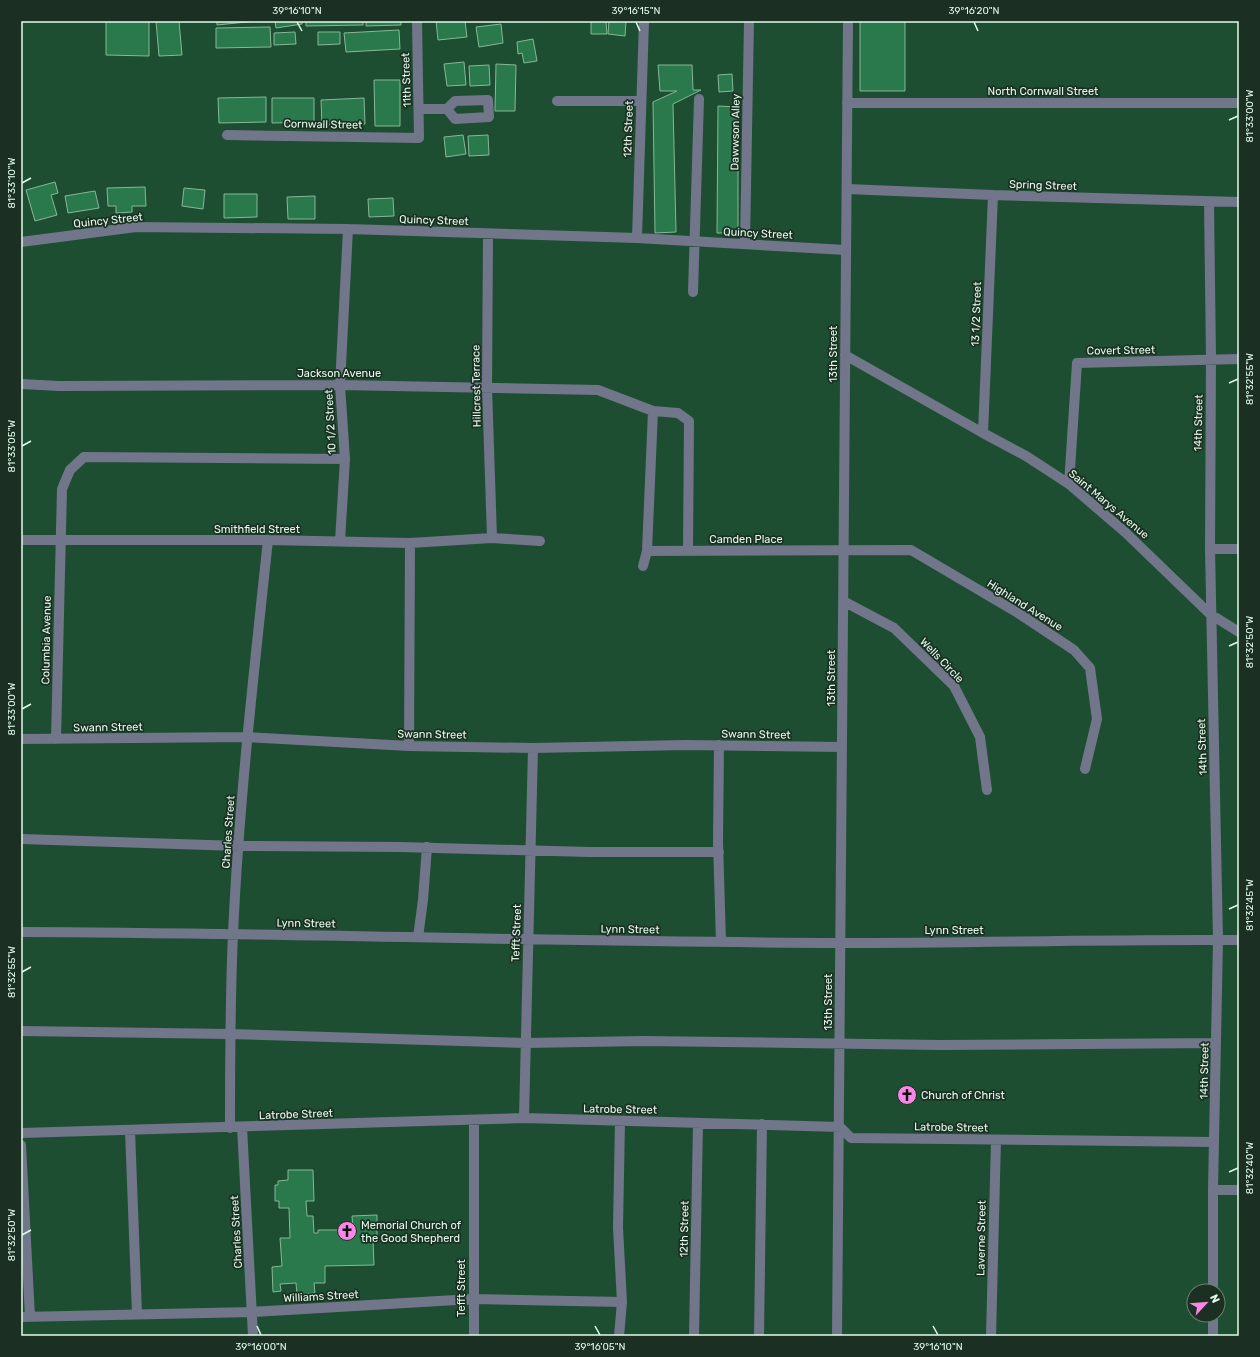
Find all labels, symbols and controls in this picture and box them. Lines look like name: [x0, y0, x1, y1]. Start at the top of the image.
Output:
text: 39°16'10"N: [272, 5, 322, 17]
text: 39°16'15"N: [612, 5, 660, 17]
text: 39°16'20"N: [949, 5, 999, 17]
street label: 11th Street: [399, 52, 414, 108]
street label: North Cornwall Street: [988, 85, 1099, 98]
text: 81°33'00"W: [1244, 89, 1256, 143]
street label: Dawwson Alley: [728, 93, 743, 171]
street label: 12th Street: [621, 100, 636, 158]
street label: Cornwall Street: [283, 117, 363, 132]
text: 81°33'10"W: [6, 157, 18, 209]
street label: Spring Street: [1009, 178, 1078, 193]
street label: Quincy Street: [73, 210, 144, 231]
street label: Quincy Street: [399, 213, 470, 228]
street label: Quincy Street: [723, 225, 794, 242]
street label: 13 1/2 Street: [969, 281, 984, 347]
street label: 13th Street: [827, 325, 840, 382]
street label: Covert Street: [1087, 343, 1156, 358]
street label: Hillcrest Terrace: [469, 345, 484, 427]
text: 81°32'55"W: [1244, 353, 1256, 405]
street label: Jackson Avenue: [297, 367, 381, 380]
street label: 10 1/2 Street: [322, 388, 339, 455]
street label: 14th Street: [1192, 394, 1206, 452]
text: 81°33'05"W: [6, 420, 18, 472]
street label: Saint Marys Avenue: [1066, 467, 1151, 542]
street label: Smithfield Street: [214, 523, 301, 536]
street label: Camden Place: [709, 533, 783, 546]
street label: Highland Avenue: [985, 577, 1065, 634]
street label: Columbia Avenue: [39, 595, 54, 685]
text: 81°32'50"W: [1244, 616, 1256, 668]
street label: Wells Circle: [917, 635, 966, 685]
street label: 13th Street: [825, 649, 838, 706]
text: 81°33'00"W: [6, 682, 18, 736]
street label: 14th Street: [1195, 718, 1210, 776]
street label: Swann Street: [73, 720, 144, 735]
street label: Swann Street: [397, 727, 467, 742]
street label: Swann Street: [721, 727, 791, 742]
street label: Charles Street: [219, 794, 238, 869]
text: 81°32'45"W: [1244, 879, 1256, 931]
street label: Tefft Street: [509, 903, 524, 962]
street label: Lynn Street: [276, 916, 336, 931]
street label: Lynn Street: [600, 922, 660, 937]
street label: Lynn Street: [924, 924, 984, 937]
text: 81°32'55"W: [6, 946, 18, 998]
street label: 13th Street: [822, 973, 835, 1030]
street label: 14th Street: [1198, 1042, 1212, 1100]
church icon: Church of Christ: [896, 1084, 918, 1106]
place label: Church of Christ: [921, 1089, 1006, 1102]
street label: Latrobe Street: [583, 1102, 658, 1117]
street label: Latrobe Street: [259, 1107, 334, 1122]
street label: Latrobe Street: [914, 1120, 989, 1135]
text: 81°32'40"W: [1244, 1142, 1256, 1194]
street label: Charles Street: [228, 1194, 245, 1269]
street label: Laverne Street: [974, 1199, 989, 1276]
street label: 12th Street: [678, 1200, 692, 1257]
text: 81°32'50"W: [6, 1209, 18, 1261]
place label: Memorial Church of the Good Shepherd: [361, 1219, 462, 1245]
church icon: Memorial Church of the Good Shepherd: [336, 1220, 358, 1242]
street label: Tefft Street: [455, 1258, 468, 1317]
north arrow: [1186, 1283, 1226, 1323]
street label: Williams Street: [283, 1288, 360, 1305]
text: N: [1207, 1292, 1222, 1305]
text: 39°16'00"N: [235, 1341, 287, 1353]
text: 39°16'05"N: [575, 1341, 626, 1353]
text: 39°16'10"N: [913, 1341, 963, 1353]

